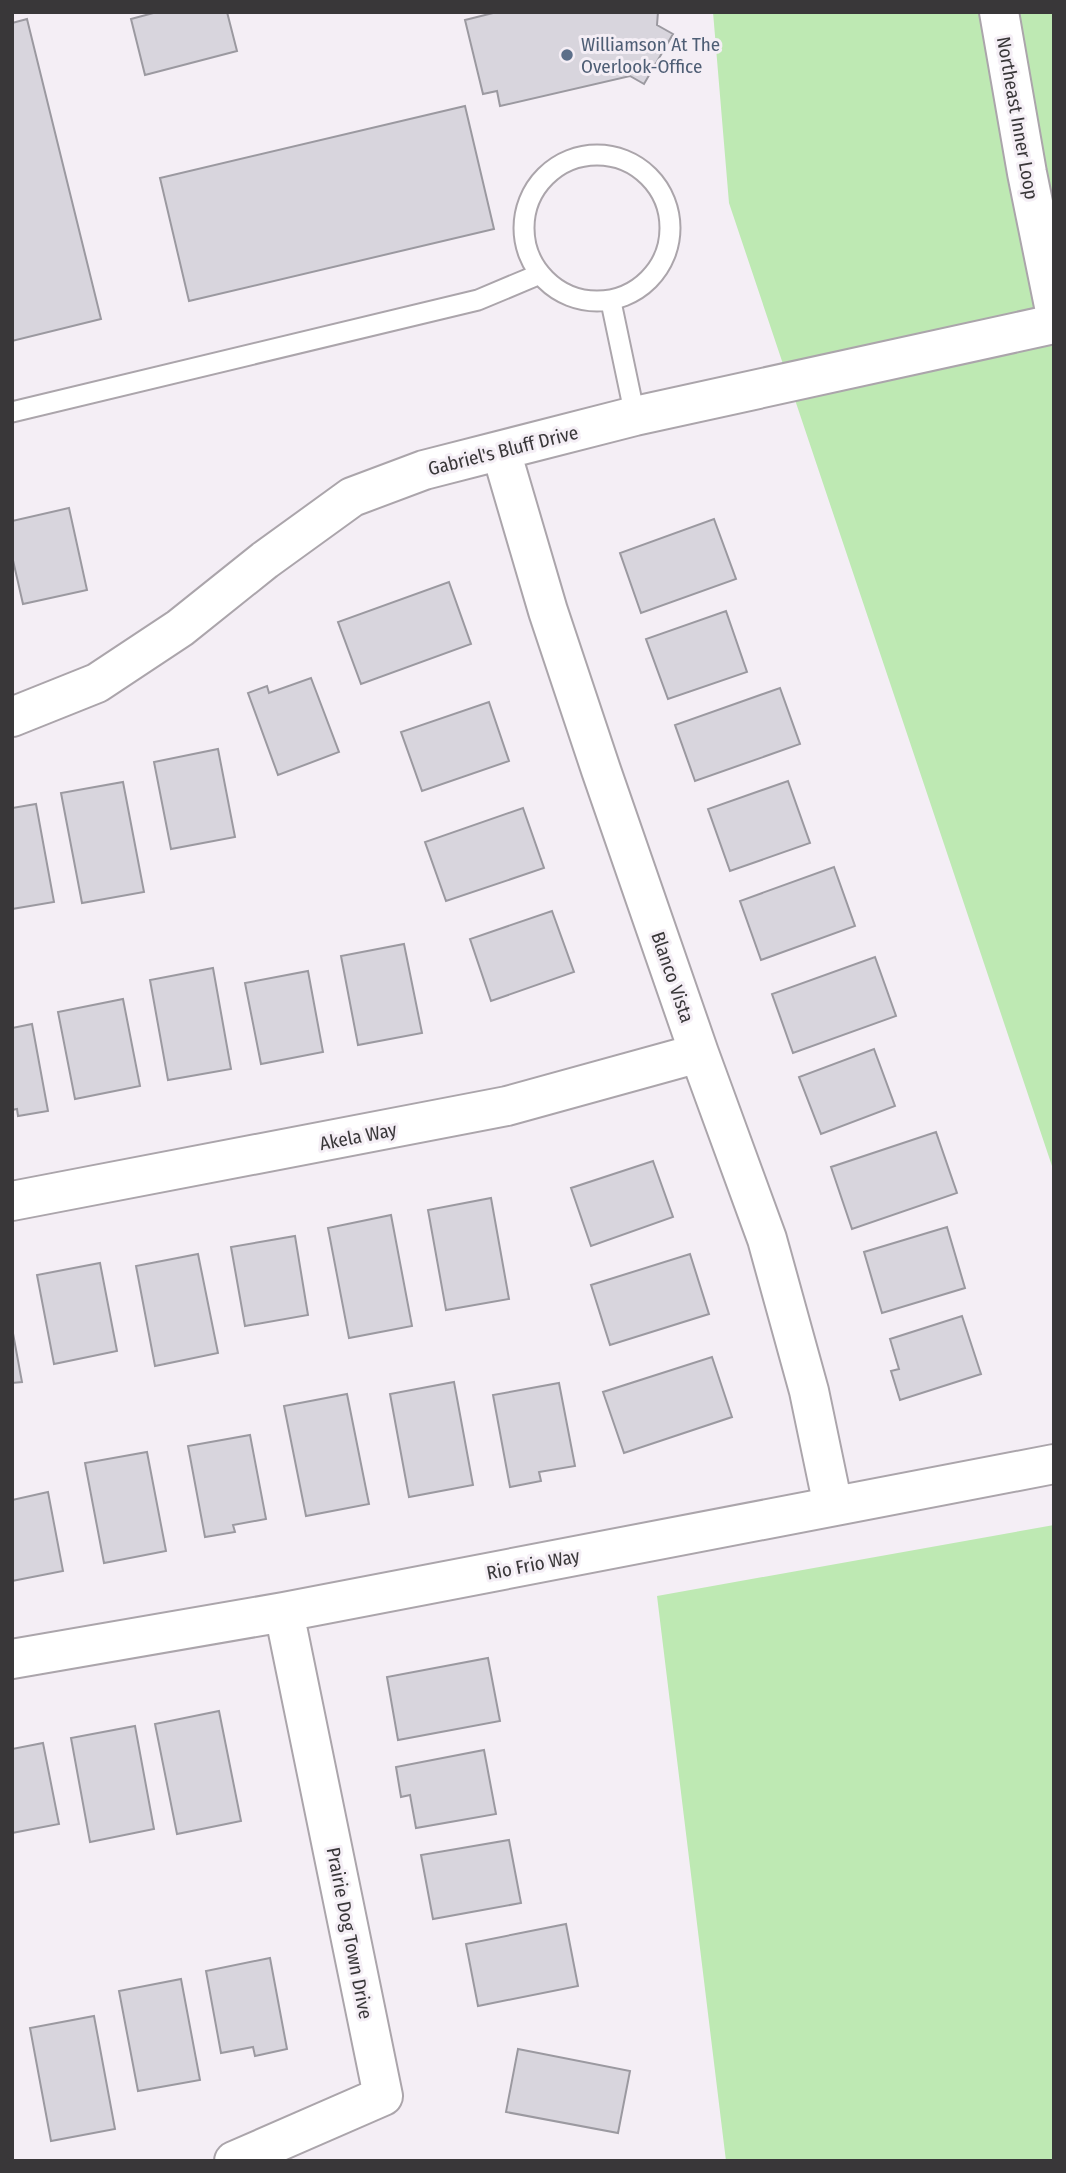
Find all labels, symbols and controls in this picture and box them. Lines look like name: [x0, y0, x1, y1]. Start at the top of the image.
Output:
place label: Williamson At The Overlook-Office: [581, 33, 720, 78]
street label: Northeast Inner Loop: [992, 35, 1043, 201]
marker: Williamson At The Overlook-Office: [559, 47, 575, 63]
street label: Gabriel's Bluff Drive: [426, 421, 580, 480]
street label: Blanco Vista: [646, 929, 699, 1026]
street label: Akela Way: [318, 1118, 399, 1155]
street label: Rio Frio Way: [485, 1544, 582, 1585]
street label: Prairie Dog Town Drive: [322, 1845, 377, 2021]

